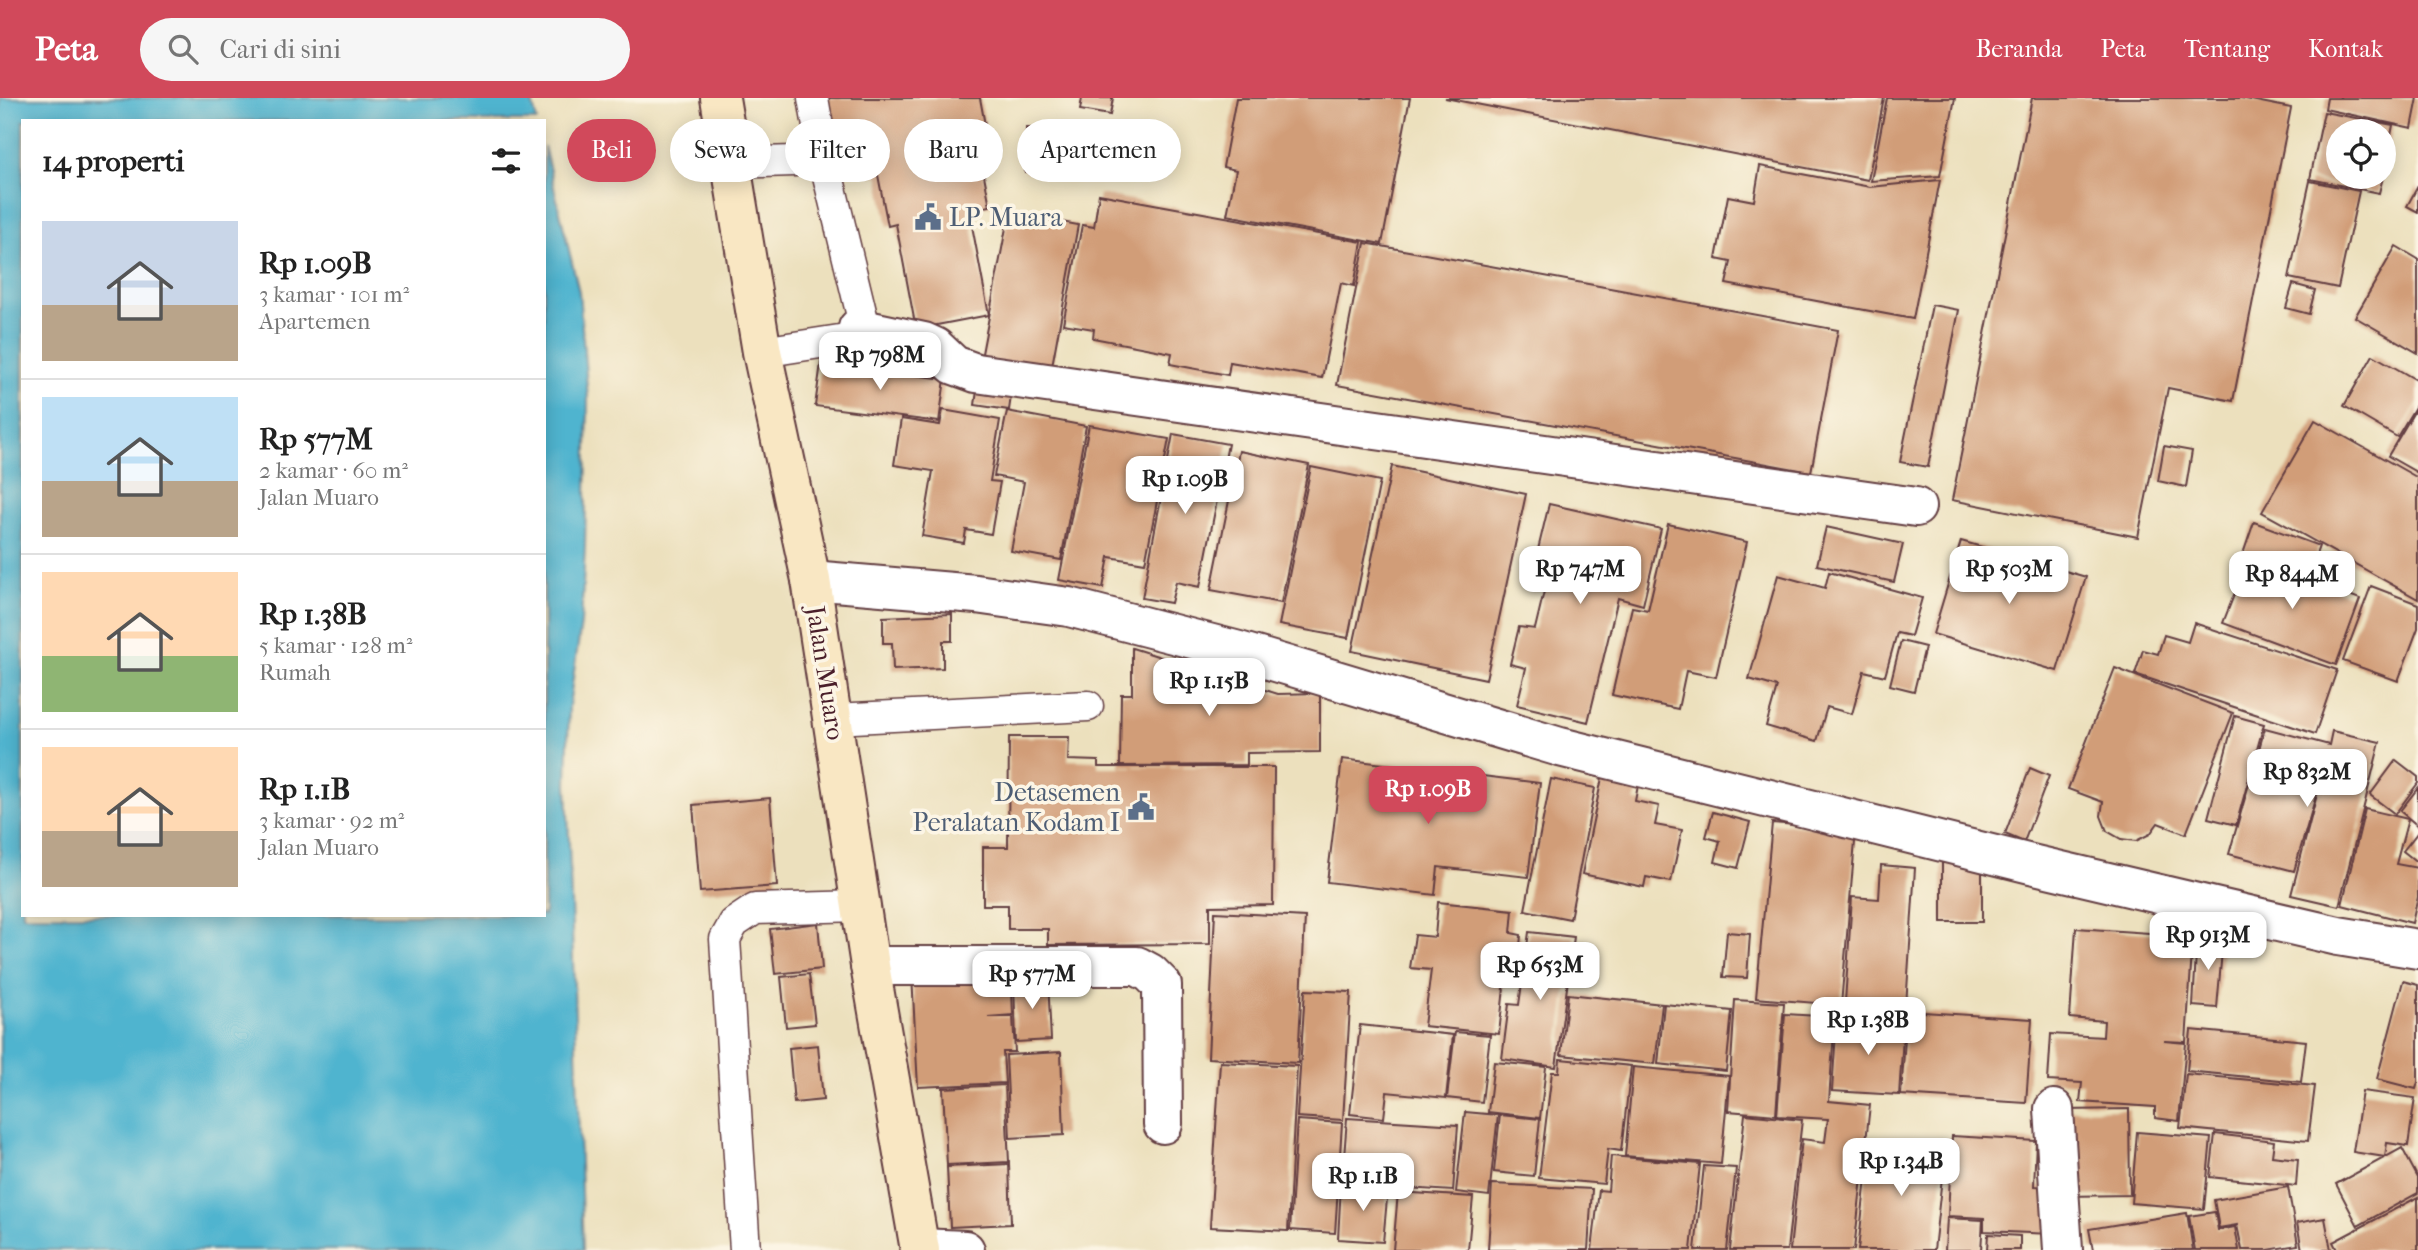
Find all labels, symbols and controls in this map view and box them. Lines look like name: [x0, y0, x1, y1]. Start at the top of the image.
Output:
search box: [140, 18, 630, 81]
text: Peta: [35, 30, 98, 69]
icon: search: [164, 30, 202, 68]
text: Cari di sini: [220, 34, 341, 65]
text: Beranda: [1976, 35, 2062, 63]
text: Peta: [2100, 35, 2146, 63]
text: Tentang: [2184, 35, 2270, 63]
text: Kontak: [2308, 35, 2383, 63]
chip: Beli: [567, 119, 656, 182]
chip: Sewa: [670, 119, 771, 182]
chip: Filter: [785, 119, 890, 182]
chip: Baru: [904, 119, 1003, 182]
chip: Apartemen: [1017, 119, 1181, 182]
map controls: [2326, 119, 2396, 189]
button: locate: [2326, 119, 2396, 189]
icon: filters: [487, 142, 525, 180]
text: 14 properti: [42, 144, 184, 179]
public building icon: LP. Muara: [913, 202, 943, 232]
place label: LP. Muara: [949, 202, 1064, 233]
text: Rp 1.09B: [259, 246, 372, 281]
icon: home: [98, 249, 182, 333]
text: 3 kamar · 101 m²: [259, 281, 409, 308]
text: Apartemen: [259, 308, 370, 335]
pin: Rp 798M: [815, 332, 945, 392]
text: Rp 798M: [835, 341, 925, 368]
text: Rp 577M: [259, 422, 373, 457]
icon: home: [98, 425, 182, 509]
pin: Rp 1.09B: [1113, 456, 1257, 516]
text: 2 kamar · 60 m²: [259, 457, 408, 484]
text: Rp 1.09B: [1142, 465, 1228, 492]
text: Jalan Muaro: [259, 484, 379, 511]
pin: Rp 747M: [1515, 546, 1645, 606]
pin: Rp 503M: [1944, 546, 2074, 606]
pin: Rp 844M: [2227, 552, 2357, 611]
text: Rp 747M: [1535, 555, 1625, 582]
text: Rp 503M: [1965, 555, 2053, 582]
text: Rp 844M: [2245, 560, 2339, 587]
text: Rp 1.38B: [259, 597, 367, 632]
icon: home: [98, 600, 182, 684]
street label: Jalan Muaro: [799, 602, 851, 742]
text: 5 kamar · 128 m²: [259, 632, 412, 659]
pin: Rp 1.15B: [1137, 658, 1281, 718]
text: Rumah: [259, 659, 331, 686]
text: Rp 1.15B: [1169, 667, 1249, 694]
pin: Rp 832M: [2242, 750, 2372, 809]
text: Rp 832M: [2263, 758, 2351, 785]
pin: Rp 1.09B: [1356, 766, 1500, 826]
text: Rp 1.1B: [259, 772, 350, 807]
icon: home: [98, 775, 182, 859]
text: Rp 1.09B: [1385, 775, 1471, 802]
place label: Detasemen Peralatan Kodam I: [913, 777, 1120, 838]
public building icon: Detasemen Peralatan Kodam I: [1126, 792, 1156, 822]
text: 3 kamar · 92 m²: [259, 807, 404, 834]
text: Jalan Muaro: [259, 834, 379, 861]
pin: Rp 913M: [2143, 912, 2273, 972]
text: Rp 913M: [2166, 921, 2250, 948]
pin: Rp 653M: [1475, 942, 1605, 1002]
pin: Rp 577M: [967, 951, 1097, 1011]
text: Rp 653M: [1497, 951, 1583, 978]
text: Rp 577M: [988, 960, 1076, 987]
pin: Rp 1.38B: [1796, 998, 1940, 1057]
text: Rp 1.38B: [1827, 1006, 1909, 1033]
pin: Rp 1.34B: [1829, 1138, 1973, 1198]
text: Rp 1.34B: [1859, 1147, 1943, 1174]
pin: Rp 1.1B: [1298, 1154, 1428, 1213]
text: Rp 1.1B: [1328, 1162, 1398, 1189]

